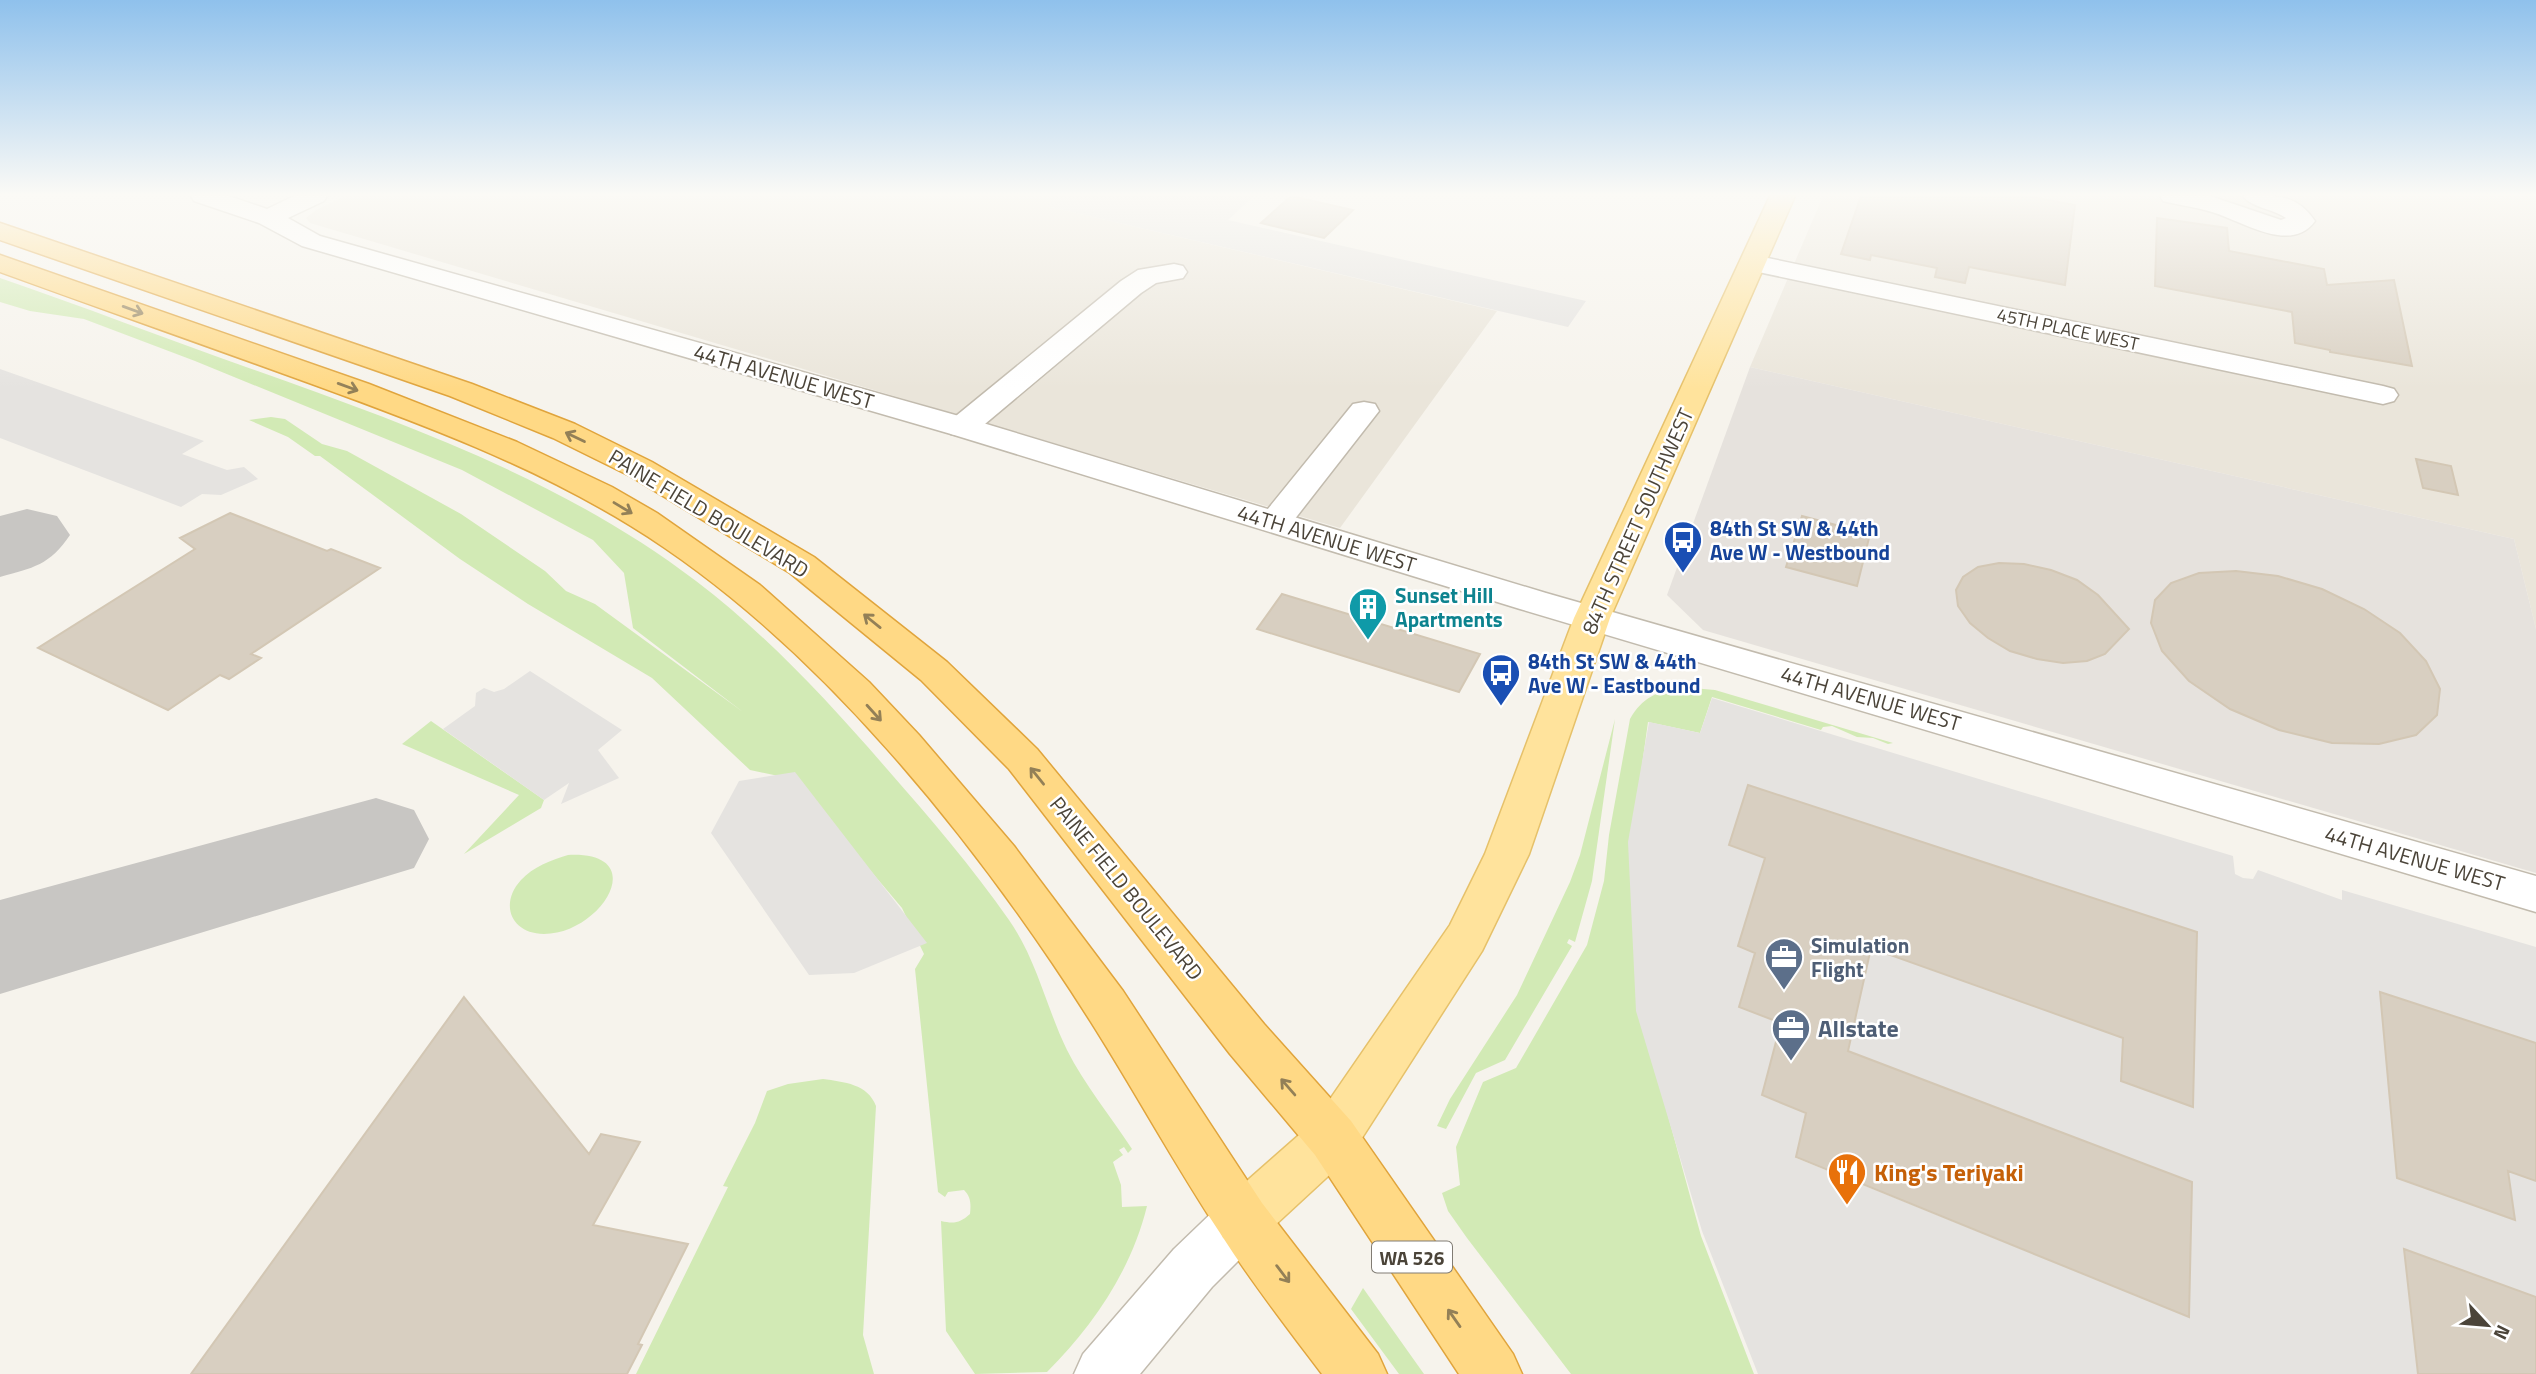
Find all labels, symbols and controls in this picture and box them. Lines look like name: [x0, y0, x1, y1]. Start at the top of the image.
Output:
street label: 45TH PLACE WEST: [1995, 301, 2142, 357]
one-way arrow: [122, 305, 144, 318]
street label: 44TH AVENUE WEST: [690, 335, 878, 417]
one-way arrow: [336, 382, 358, 394]
street label: 84TH STREET SOUTHWEST: [1573, 403, 1701, 639]
one-way arrow: [565, 429, 586, 443]
street label: PAINE FIELD BOULEVARD: [603, 440, 815, 586]
street label: 44TH AVENUE WEST: [1234, 496, 1420, 580]
one-way arrow: [612, 502, 632, 516]
place label: 84th St SW & 44th Ave W - Westbound: [1710, 512, 1890, 568]
bus stop icon: 84th St SW & 44th Ave W - Westbound: [1662, 519, 1704, 574]
place label: Sunset Hill Apartments: [1395, 579, 1503, 635]
building icon: Sunset Hill Apartments: [1347, 586, 1389, 641]
one-way arrow: [863, 613, 881, 629]
place label: 84th St SW & 44th Ave W - Eastbound: [1528, 645, 1701, 701]
bus stop icon: 84th St SW & 44th Ave W - Eastbound: [1480, 652, 1522, 707]
street label: 44TH AVENUE WEST: [1777, 657, 1965, 739]
one-way arrow: [866, 704, 882, 722]
one-way arrow: [1030, 768, 1045, 786]
street label: PAINE FIELD BOULEVARD: [1043, 789, 1211, 987]
street label: 44TH AVENUE WEST: [2321, 817, 2509, 899]
place label: Simulation Flight: [1811, 929, 1909, 985]
office icon: Simulation Flight: [1763, 936, 1805, 991]
office icon: Allstate: [1770, 1007, 1812, 1062]
place label: Allstate: [1818, 1010, 1899, 1046]
one-way arrow: [1280, 1078, 1296, 1096]
restaurant icon: King's Teriyaki: [1826, 1151, 1868, 1206]
place label: King's Teriyaki: [1874, 1154, 2024, 1190]
road number: WA 526: [1372, 1242, 1452, 1273]
one-way arrow: [1276, 1265, 1291, 1283]
north arrow: [2452, 1290, 2522, 1360]
one-way arrow: [1447, 1309, 1461, 1328]
text: N: [2487, 1320, 2519, 1345]

